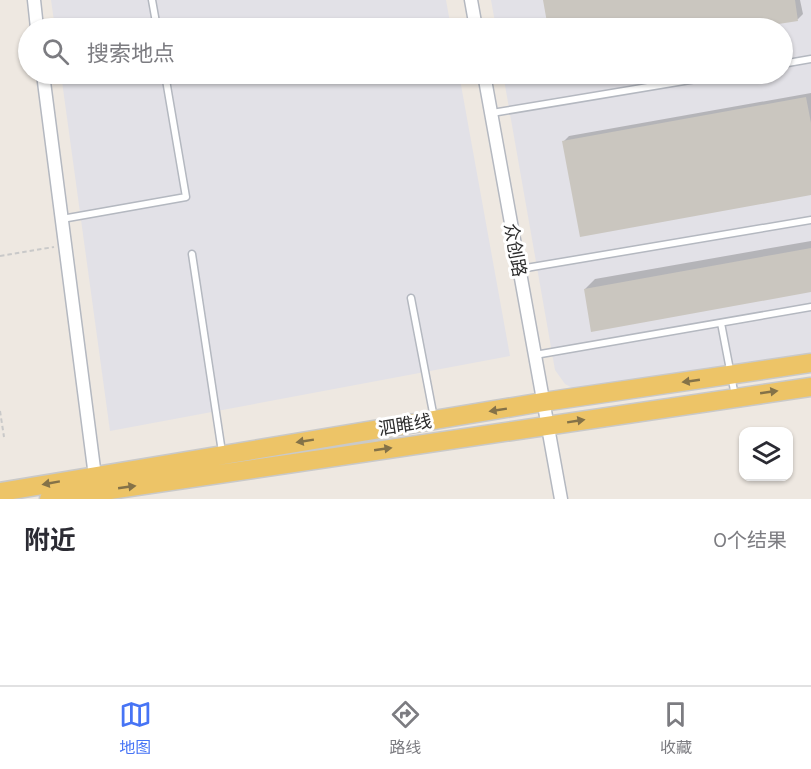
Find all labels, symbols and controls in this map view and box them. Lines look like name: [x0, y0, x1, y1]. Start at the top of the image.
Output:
search box: [18, 18, 793, 84]
icon: search: [39, 35, 72, 68]
text: 搜索地点: [87, 39, 175, 68]
street label: 众创路: [498, 221, 532, 279]
one-way arrow: [681, 376, 700, 385]
one-way arrow: [759, 388, 778, 397]
one-way arrow: [488, 405, 507, 414]
street label: 泗睢线: [376, 409, 434, 441]
one-way arrow: [566, 417, 585, 426]
map controls: [739, 427, 793, 481]
button: layers: [739, 427, 793, 481]
one-way arrow: [296, 437, 315, 446]
one-way arrow: [373, 445, 392, 454]
one-way arrow: [41, 479, 60, 488]
one-way arrow: [118, 482, 137, 491]
text: 附近: [24, 523, 76, 557]
text: 0个结果: [713, 527, 787, 553]
tab: 地图: [119, 698, 152, 758]
tab: 路线: [389, 698, 422, 758]
tab: 收藏: [659, 698, 692, 758]

